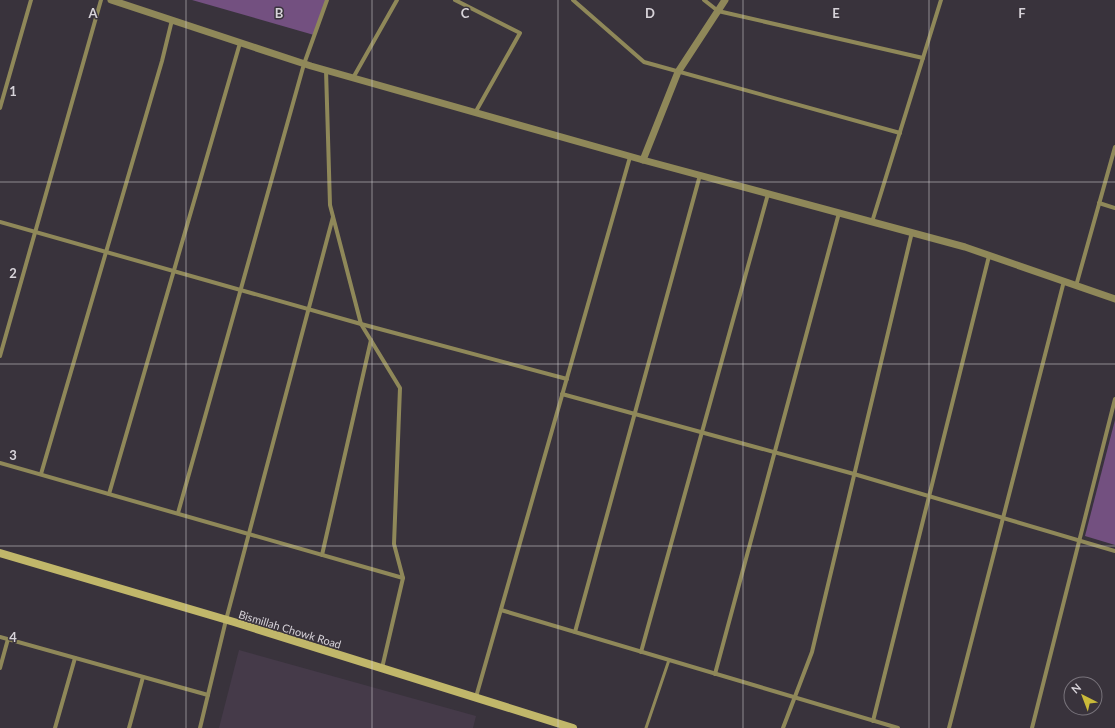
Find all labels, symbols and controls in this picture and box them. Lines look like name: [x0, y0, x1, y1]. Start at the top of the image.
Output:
text: A: [87, 5, 98, 21]
text: B: [275, 5, 284, 21]
text: C: [461, 5, 470, 21]
text: D: [645, 5, 655, 21]
text: E: [832, 5, 840, 21]
text: F: [1018, 5, 1026, 21]
text: 1: [9, 83, 17, 99]
text: 2: [9, 265, 17, 281]
text: 3: [9, 447, 17, 463]
street label: Bismillah Chowk Road: [237, 607, 343, 651]
text: 4: [9, 629, 17, 645]
north arrow: [1063, 676, 1103, 716]
text: N: [1068, 681, 1083, 696]

